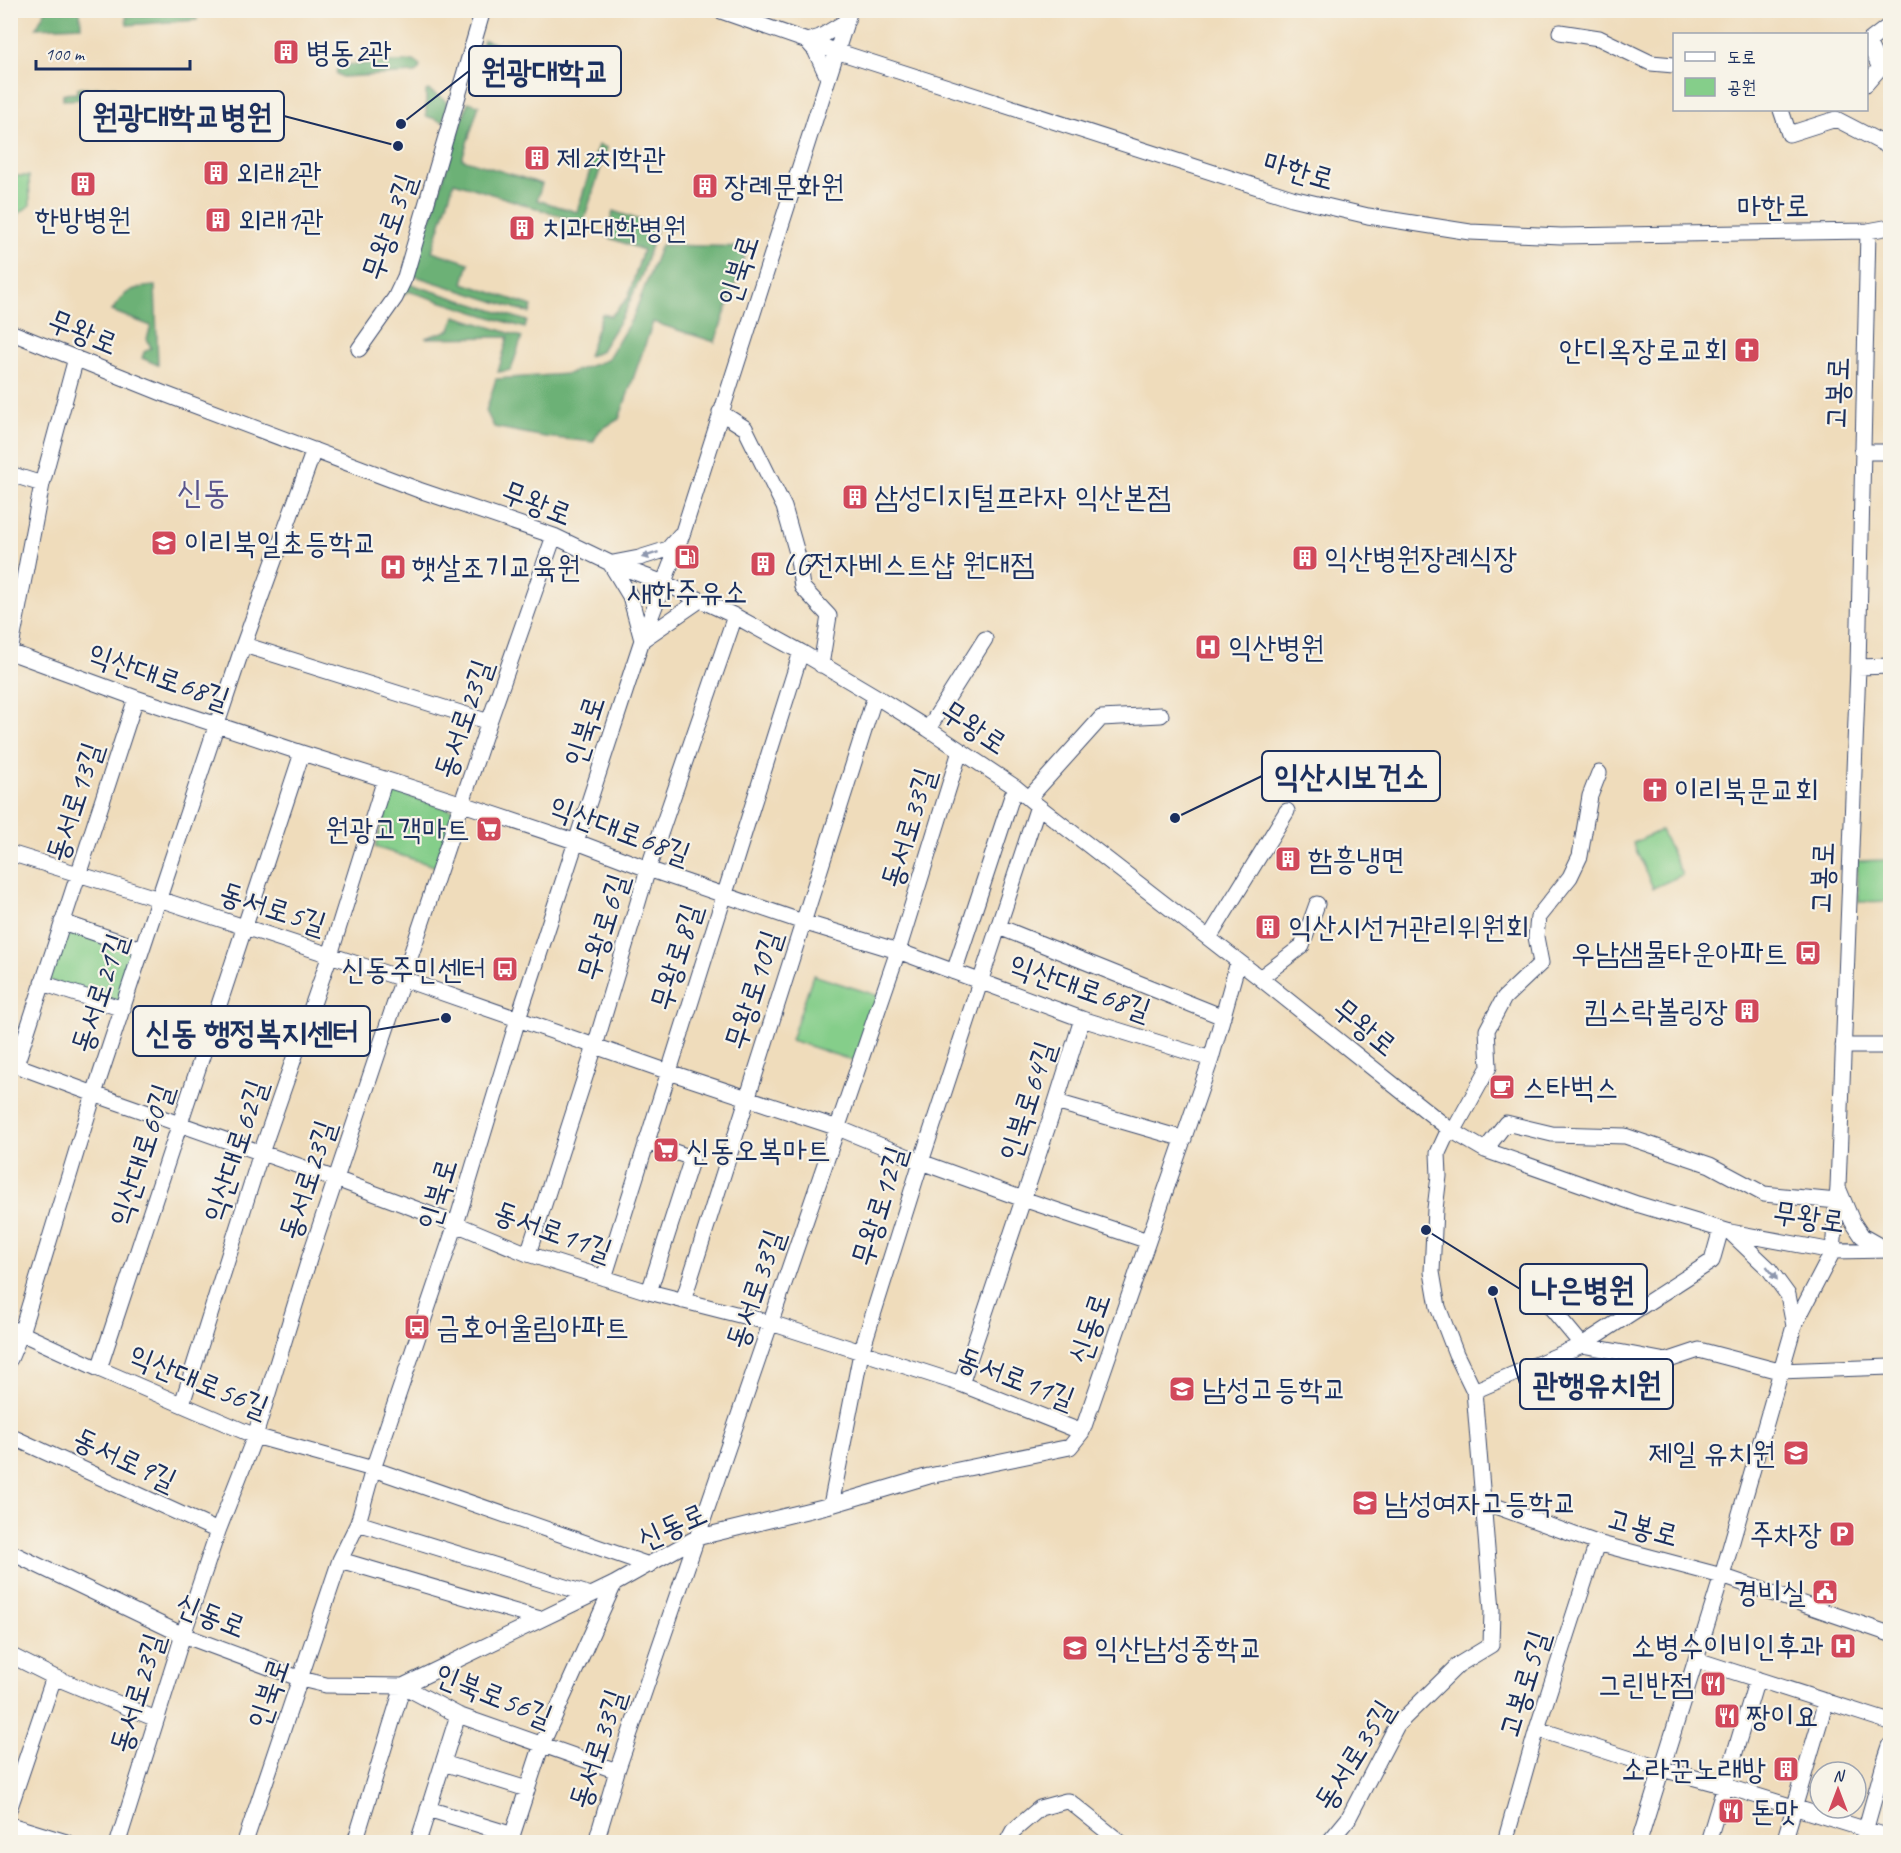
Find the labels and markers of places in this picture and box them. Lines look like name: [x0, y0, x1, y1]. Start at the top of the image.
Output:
place label: 병동2관: [306, 33, 392, 71]
building icon: 병동2관: [271, 37, 301, 67]
callout: 원광대학교: [469, 46, 621, 96]
callout: 원광대학교병원: [80, 91, 284, 141]
place label: 제2치학관: [556, 139, 666, 177]
building icon: 제2치학관: [522, 143, 552, 173]
place label: 외래2관: [236, 154, 322, 192]
building icon: 외래2관: [201, 158, 231, 188]
place label: 장례문화원: [724, 167, 845, 205]
building icon: 한방병원: [68, 169, 98, 199]
building icon: 장례문화원: [690, 171, 720, 201]
place label: 한방병원: [35, 200, 131, 238]
place label: 외래1관: [238, 201, 324, 239]
building icon: 외래1관: [203, 205, 233, 235]
place label: 치과대학병원: [542, 209, 687, 247]
building icon: 치과대학병원: [507, 213, 537, 243]
place label: 안디옥장로교회: [1559, 331, 1728, 369]
church icon: 안디옥장로교회: [1732, 335, 1762, 365]
place label: 삼성디지털프라자 익산본점: [874, 478, 1171, 516]
building icon: 삼성디지털프라자 익산본점: [840, 482, 870, 512]
place label: 이리북일초등학교: [184, 524, 377, 562]
school or university icon: 이리북일초등학교: [149, 528, 179, 558]
place label: 익산병원장례식장: [1324, 539, 1517, 577]
fuel station icon: 새한주유소: [672, 542, 702, 572]
building icon: 익산병원장례식장: [1290, 543, 1320, 573]
place label: LG전자베스트샵 원대점: [783, 545, 1035, 583]
place label: 햇살조기교육원: [412, 548, 581, 586]
building icon: LG전자베스트샵 원대점: [748, 549, 778, 579]
hospital icon: 햇살조기교육원: [378, 552, 408, 582]
place label: 새한주유소: [627, 573, 747, 611]
place label: 익산병원: [1228, 628, 1325, 666]
hospital icon: 익산병원: [1193, 632, 1223, 662]
callout: 익산시보건소: [1262, 751, 1440, 801]
place label: 이리북문교회: [1674, 771, 1819, 809]
church icon: 이리북문교회: [1640, 775, 1670, 805]
place label: 원광고객마트: [325, 810, 470, 848]
supermarket icon: 원광고객마트: [474, 814, 504, 844]
place label: 함흥냉면: [1308, 840, 1405, 878]
building icon: 함흥냉면: [1273, 844, 1303, 874]
place label: 익산시선거관리위원회: [1288, 908, 1529, 946]
building icon: 익산시선거관리위원회: [1253, 912, 1283, 942]
place label: 우남샘물타운아파트: [1571, 934, 1788, 972]
bus stop icon: 우남샘물타운아파트: [1793, 938, 1823, 968]
place label: 신동주민센터: [341, 950, 486, 988]
bus stop icon: 신동주민센터: [490, 954, 520, 984]
place label: 킴스락볼링장: [1583, 992, 1728, 1030]
building icon: 킴스락볼링장: [1732, 996, 1762, 1026]
callout: 신동 행정복지센터: [133, 1006, 370, 1056]
place label: 스타벅스: [1522, 1068, 1619, 1106]
cafe icon: 스타벅스: [1487, 1072, 1517, 1102]
place label: 신동오복마트: [686, 1131, 831, 1169]
supermarket icon: 신동오복마트: [651, 1135, 681, 1165]
callout: 나은병원: [1520, 1264, 1647, 1314]
place label: 금호어울림아파트: [436, 1308, 629, 1346]
bus stop icon: 금호어울림아파트: [402, 1312, 432, 1342]
callout: 관행유치원: [1520, 1359, 1673, 1409]
place label: 남성고등학교: [1202, 1370, 1347, 1408]
school or university icon: 남성고등학교: [1167, 1374, 1197, 1404]
place label: 제일 유치원: [1648, 1434, 1776, 1472]
school or university icon: 제일 유치원: [1781, 1438, 1811, 1468]
place label: 남성여자고등학교: [1384, 1484, 1577, 1522]
school or university icon: 남성여자고등학교: [1350, 1488, 1380, 1518]
place label: 주차장: [1750, 1515, 1822, 1553]
parking icon: 주차장: [1827, 1519, 1857, 1549]
place label: 경비실: [1734, 1573, 1806, 1611]
public building icon: 경비실: [1810, 1577, 1840, 1607]
place label: 소병수이비인후과: [1631, 1627, 1824, 1665]
place label: 익산남성중학교: [1094, 1629, 1263, 1667]
hospital icon: 소병수이비인후과: [1828, 1631, 1858, 1661]
school or university icon: 익산남성중학교: [1060, 1633, 1090, 1663]
place label: 그린반점: [1597, 1665, 1694, 1703]
restaurant icon: 그린반점: [1698, 1669, 1728, 1699]
place label: 짱이요: [1746, 1697, 1818, 1735]
restaurant icon: 짱이요: [1712, 1701, 1742, 1731]
place label: 소라꾼노래방: [1621, 1750, 1766, 1788]
building icon: 소라꾼노래방: [1771, 1754, 1801, 1784]
place label: 돈맛: [1750, 1792, 1798, 1830]
restaurant icon: 돈맛: [1716, 1796, 1746, 1826]

